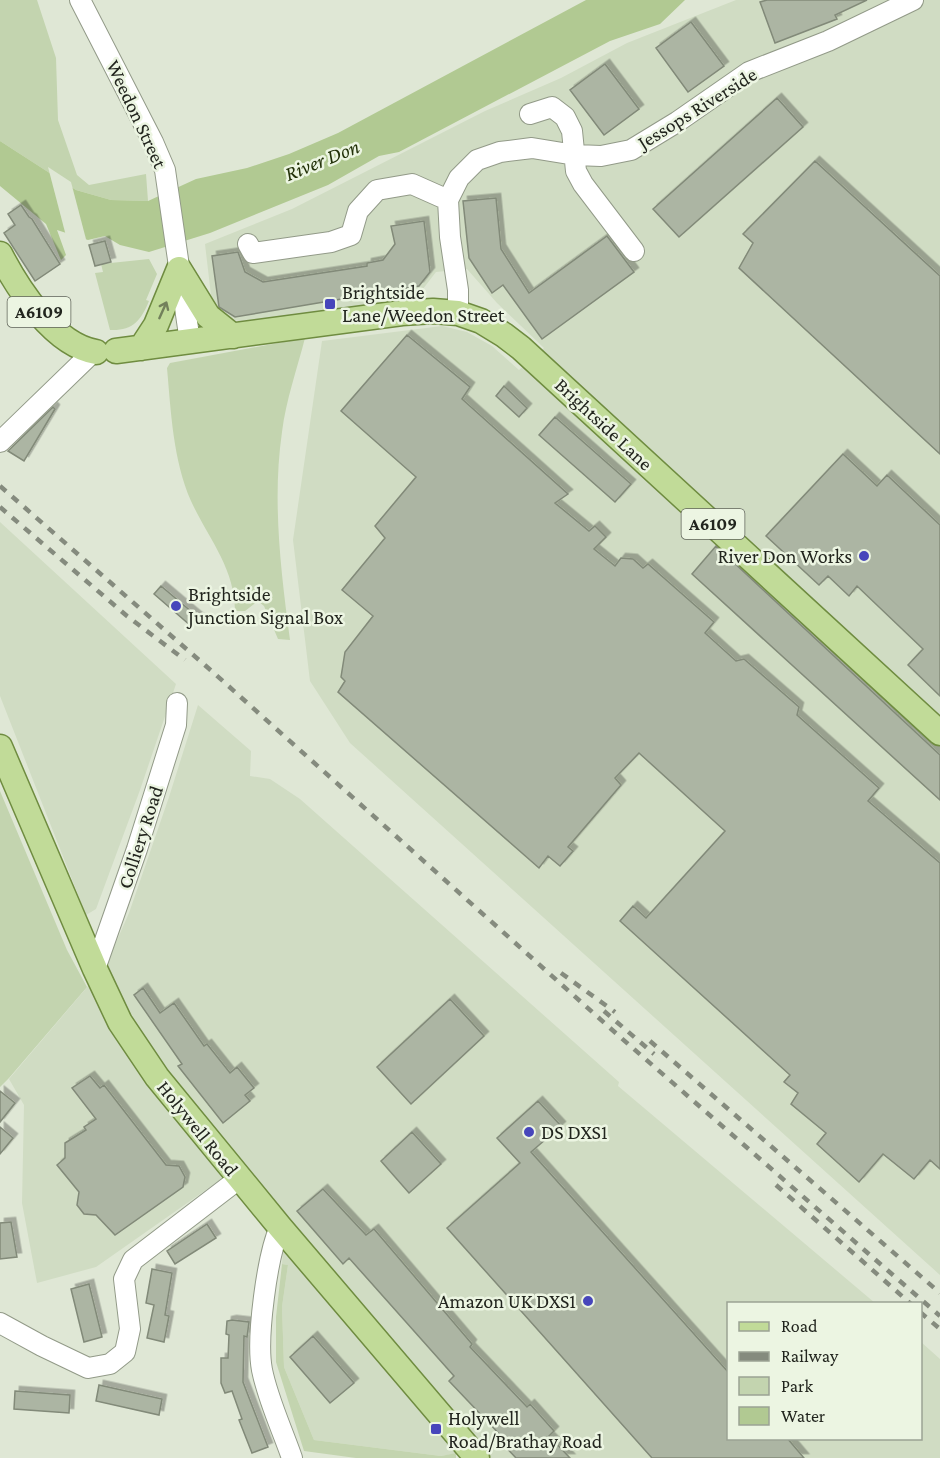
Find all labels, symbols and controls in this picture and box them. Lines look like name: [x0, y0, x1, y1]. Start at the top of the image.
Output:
street label: Weedon Street: [102, 56, 172, 172]
street label: Jessops Riverside: [632, 63, 761, 155]
water label: River Don: [281, 134, 363, 186]
place label: Brightside Lane/Weedon Street: [342, 281, 505, 326]
road number: A6109: [8, 297, 70, 327]
marker: Brightside Lane/Weedon Street: [323, 297, 337, 311]
one-way arrow: [158, 301, 169, 320]
street label: Brightside Lane: [550, 373, 657, 476]
road number: A6109: [682, 509, 744, 539]
place label: River Don Works: [718, 545, 852, 567]
marker: River Don Works: [857, 549, 871, 563]
place label: Brightside Junction Signal Box: [186, 583, 344, 629]
marker: Brightside Junction Signal Box: [169, 599, 183, 613]
street label: Colliery Road: [113, 782, 168, 892]
street label: Holywell Road: [152, 1076, 243, 1181]
place label: DS DXS1: [541, 1121, 608, 1143]
marker: DS DXS1: [522, 1125, 536, 1139]
place label: Amazon UK DXS1: [438, 1290, 576, 1312]
marker: Amazon UK DXS1: [581, 1294, 595, 1308]
legend: [727, 1302, 922, 1440]
text: Road: [781, 1316, 818, 1336]
text: Railway: [781, 1346, 839, 1366]
text: Park: [781, 1376, 813, 1396]
text: Water: [781, 1406, 826, 1426]
place label: Holywell Road/Brathay Road: [448, 1407, 603, 1453]
marker: Holywell Road/Brathay Road: [429, 1422, 443, 1436]

